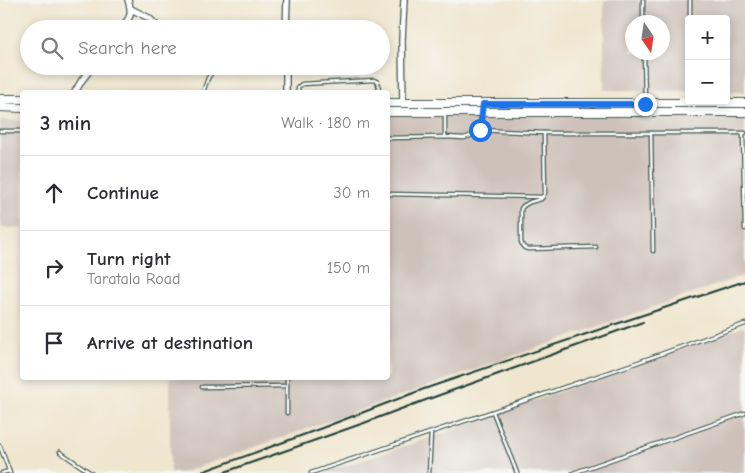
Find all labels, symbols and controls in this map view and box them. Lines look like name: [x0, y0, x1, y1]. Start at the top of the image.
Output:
north arrow: [625, 15, 670, 60]
map controls: [685, 15, 730, 105]
button: +: [685, 15, 730, 60]
search box: [20, 20, 390, 75]
icon: search: [38, 34, 66, 62]
text: Search here: [78, 37, 177, 59]
button: −: [685, 60, 730, 105]
route end: [634, 93, 657, 116]
text: 3 min: [40, 111, 91, 135]
text: Walk · 180 m: [281, 114, 370, 132]
route start: [469, 119, 492, 142]
icon: ahead: [40, 179, 68, 207]
text: Continue: [87, 182, 159, 204]
text: 30 m: [334, 184, 370, 202]
text: Turn right: [87, 248, 171, 270]
icon: right: [40, 254, 68, 282]
text: 150 m: [327, 259, 370, 277]
text: Taratala Road: [87, 270, 180, 288]
icon: arrive: [40, 329, 68, 357]
text: Arrive at destination: [87, 332, 253, 354]

